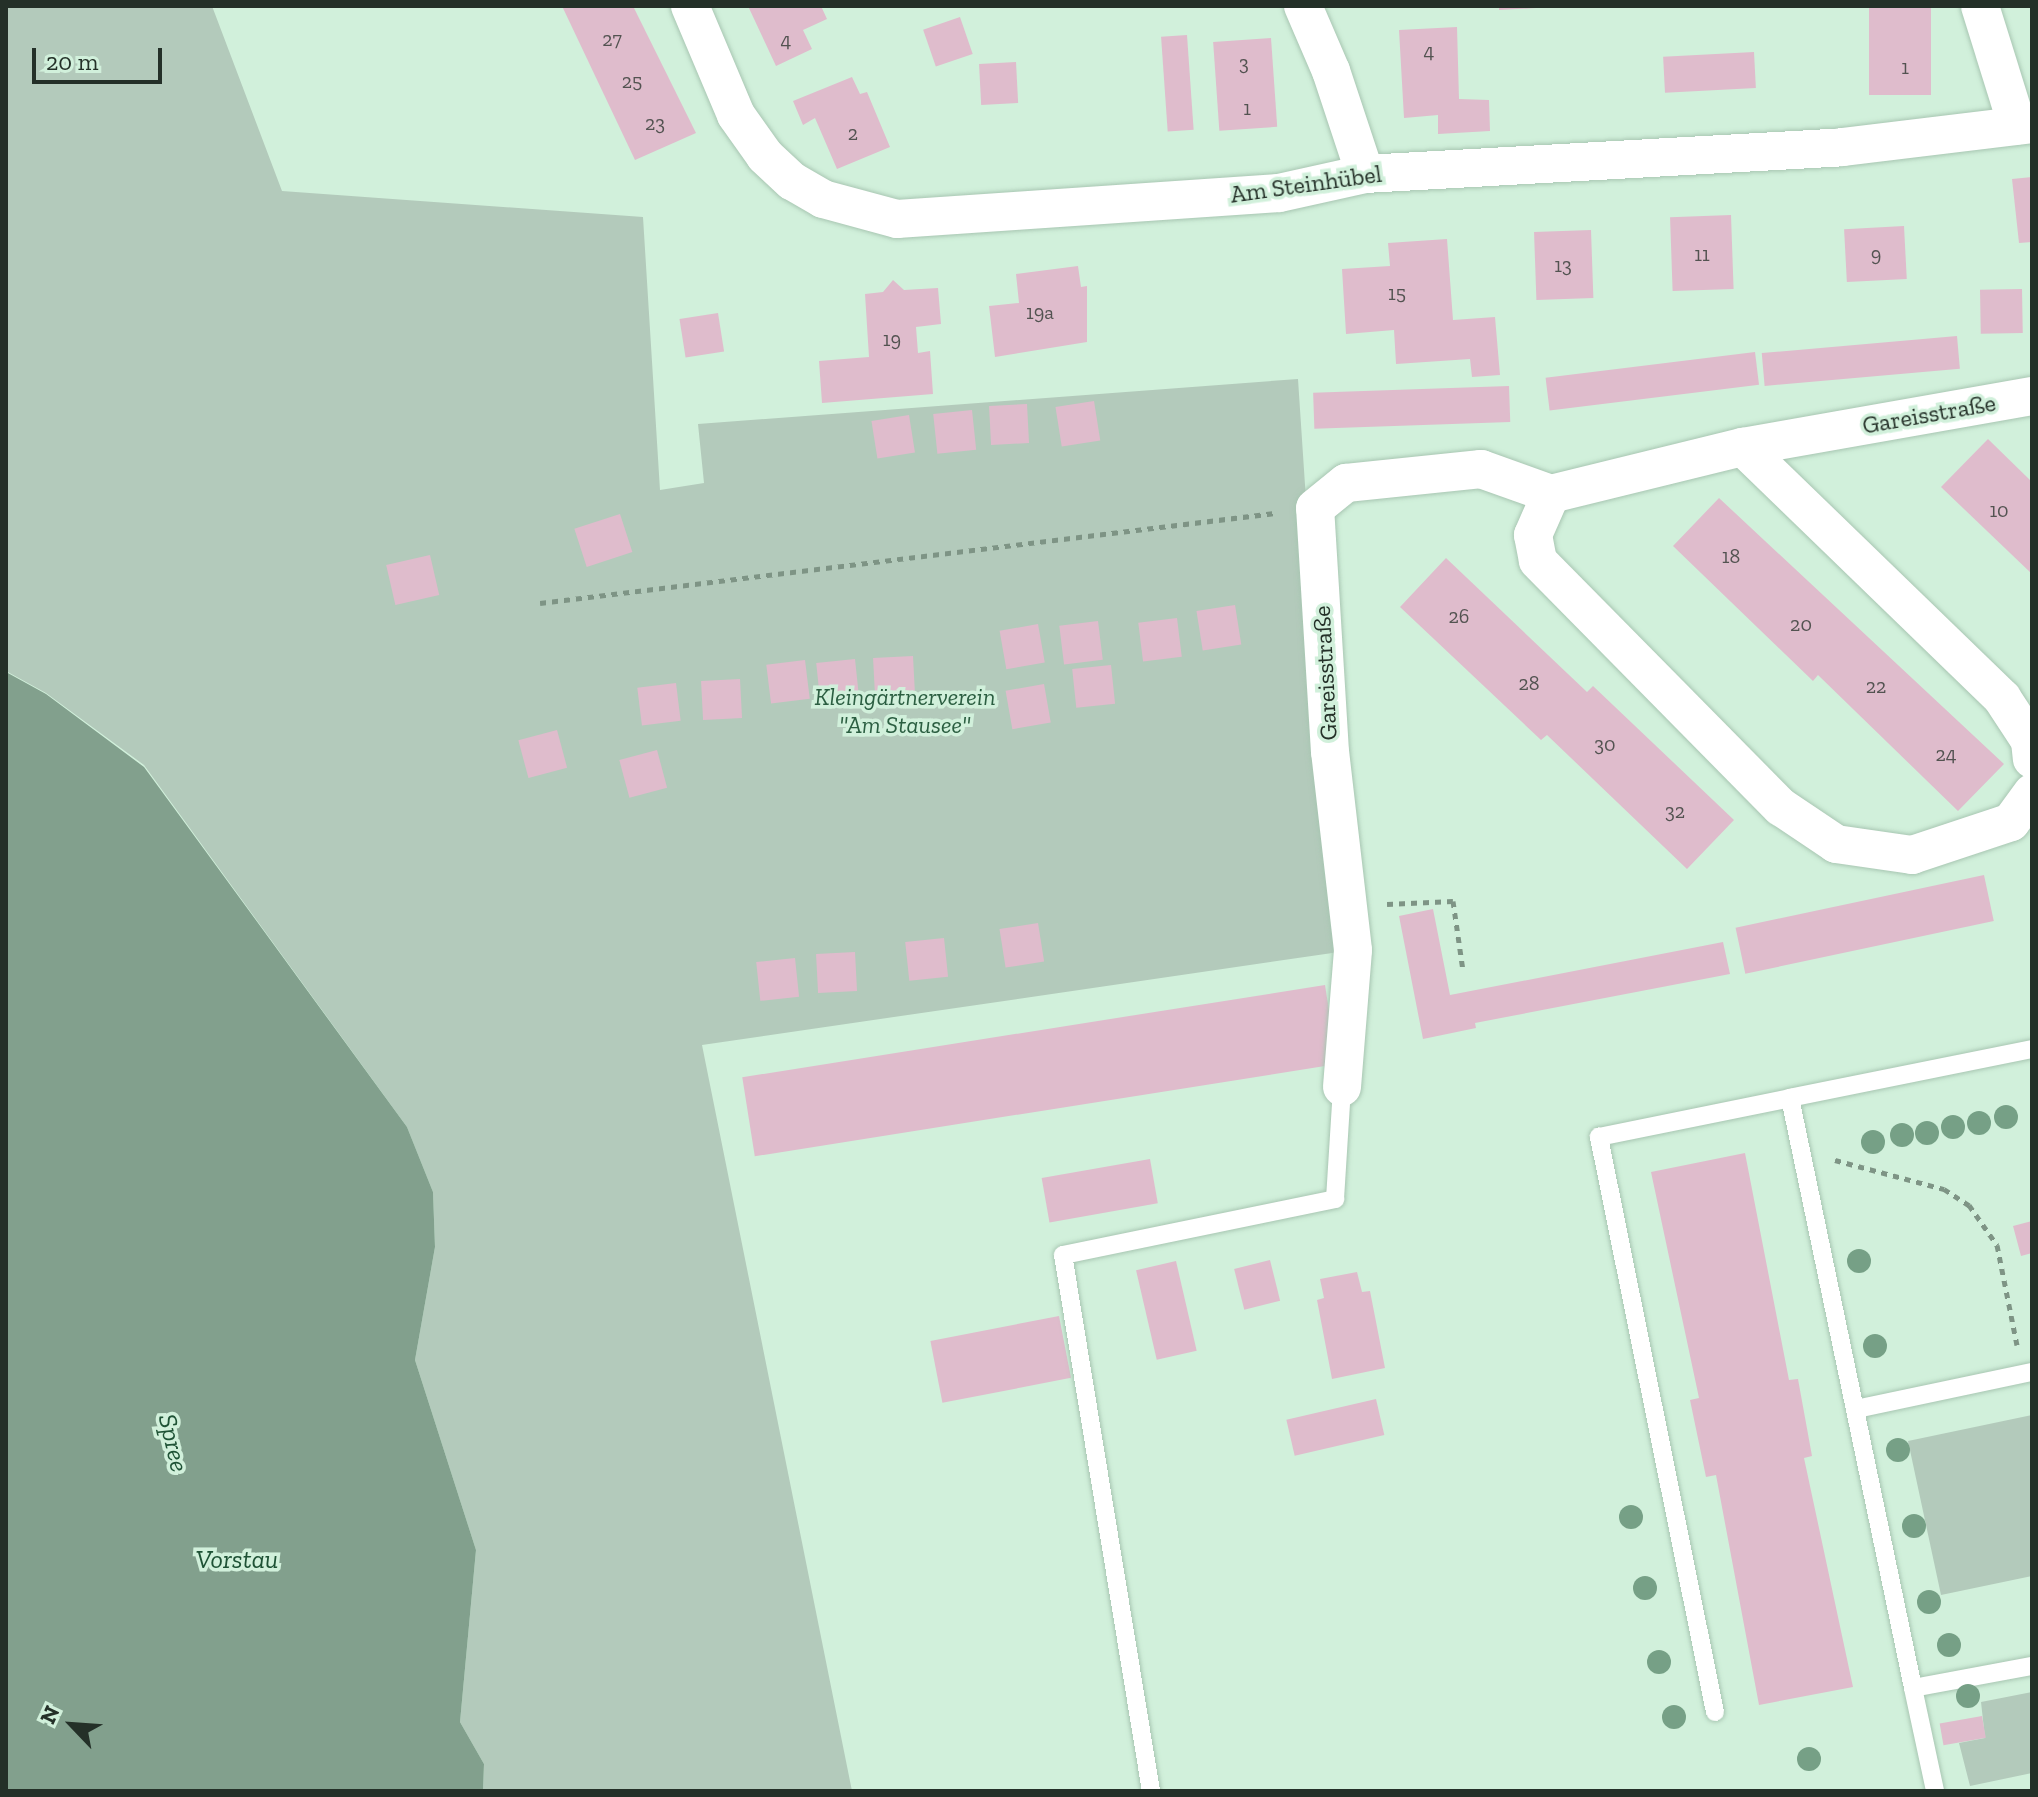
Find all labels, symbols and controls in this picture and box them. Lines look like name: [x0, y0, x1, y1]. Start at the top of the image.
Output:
house number: 27: [602, 27, 622, 51]
house number: 4: [781, 28, 791, 52]
scale bar: [36, 32, 166, 82]
house number: 4: [1424, 39, 1434, 63]
text: 20 m: [46, 47, 98, 76]
house number: 3: [1239, 51, 1249, 75]
house number: 1: [1901, 55, 1909, 79]
house number: 25: [622, 69, 642, 93]
house number: 1: [1243, 96, 1251, 120]
house number: 23: [645, 111, 665, 135]
house number: 2: [848, 121, 858, 145]
street label: Am Steinhübel: [1228, 159, 1384, 209]
house number: 11: [1694, 242, 1710, 266]
house number: 9: [1871, 242, 1881, 266]
house number: 13: [1554, 253, 1572, 277]
house number: 15: [1388, 281, 1406, 305]
house number: 19a: [1026, 300, 1054, 324]
house number: 19: [883, 327, 901, 351]
street label: Gareisstraße: [1860, 388, 1998, 440]
house number: 10: [1989, 498, 2009, 522]
house number: 18: [1722, 544, 1740, 568]
house number: 26: [1449, 604, 1469, 628]
street label: Gareisstraße: [1307, 605, 1343, 741]
house number: 20: [1790, 612, 1812, 636]
house number: 28: [1518, 671, 1540, 695]
house number: 22: [1866, 674, 1886, 698]
park label: Kleingärtnerverein "Am Stausee": [814, 683, 996, 739]
house number: 30: [1594, 732, 1616, 756]
house number: 24: [1935, 742, 1957, 766]
house number: 32: [1665, 799, 1685, 823]
water label: Spree: [151, 1411, 195, 1475]
water label: Vorstau: [196, 1544, 278, 1576]
north arrow: [32, 1685, 112, 1765]
text: N: [34, 1701, 66, 1728]

